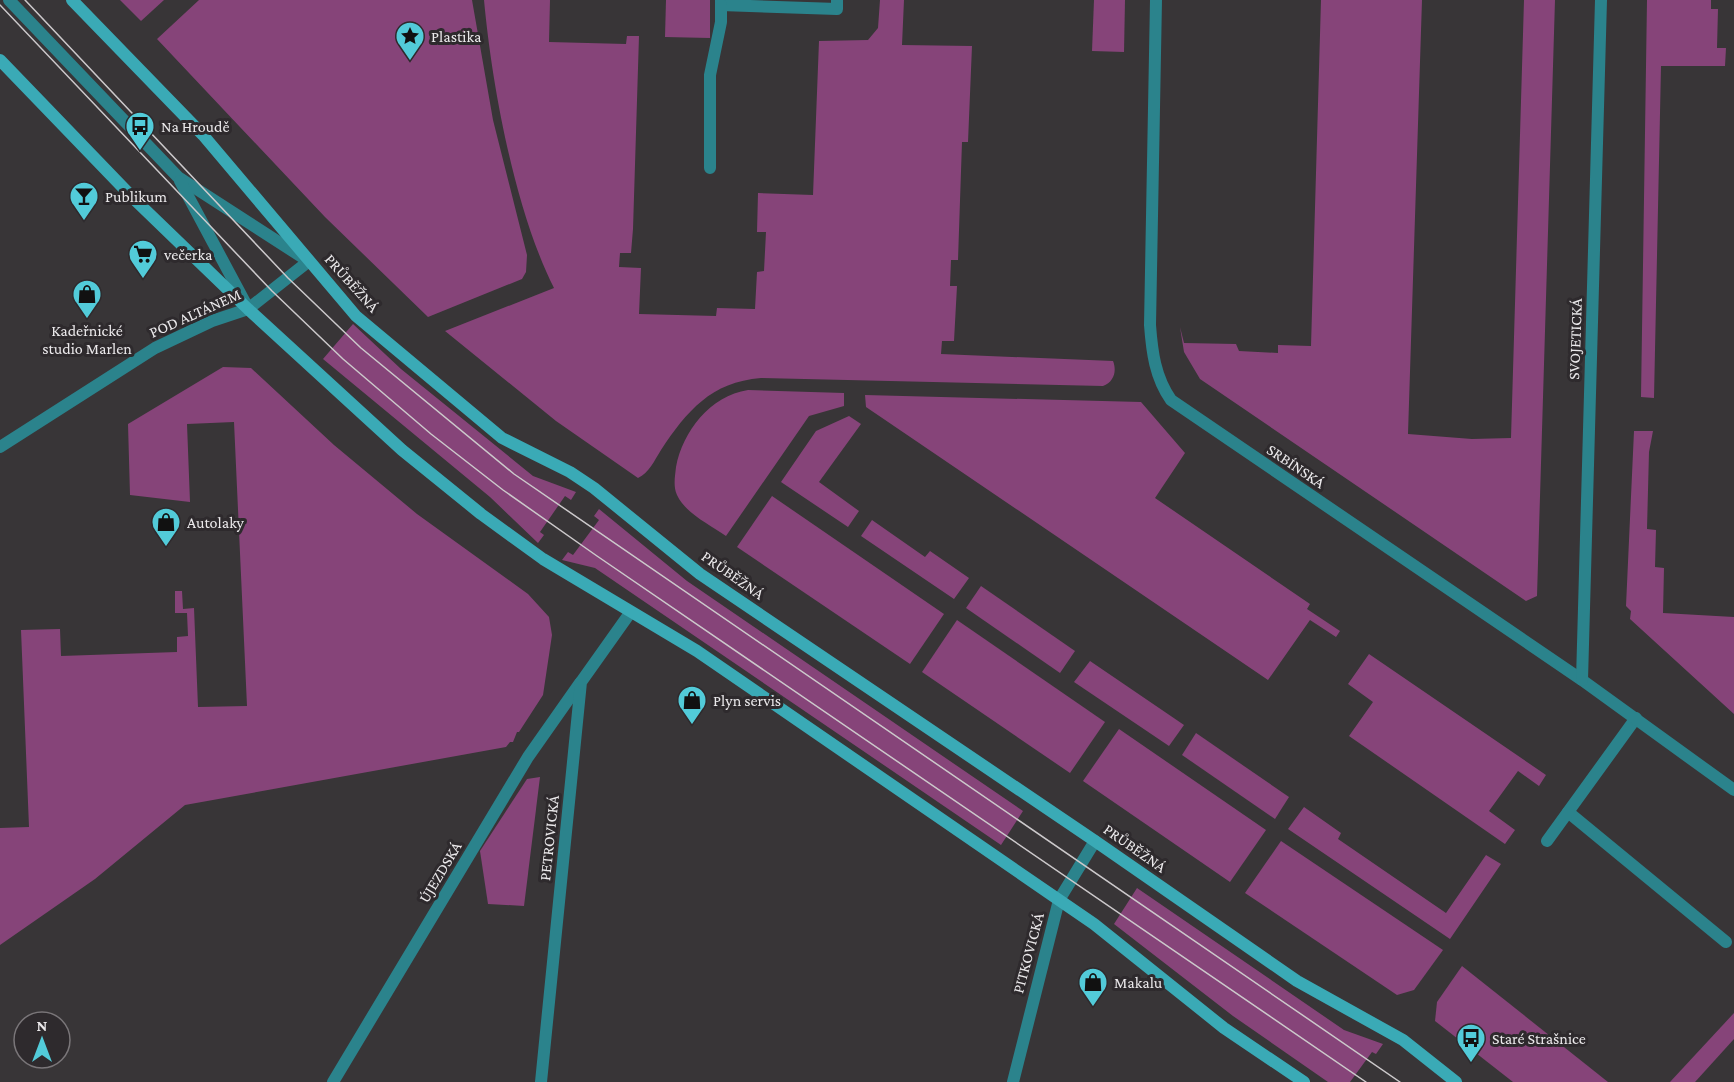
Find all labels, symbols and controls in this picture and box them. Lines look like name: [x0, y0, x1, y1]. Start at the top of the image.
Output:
place icon: Plastika: [394, 20, 426, 62]
place label: Plastika: [431, 28, 482, 45]
bus stop icon: Na Hroudě: [124, 110, 156, 152]
place label: Na Hroudě: [161, 118, 230, 135]
bar icon: Publikum: [68, 180, 100, 222]
place label: Publikum: [105, 188, 167, 205]
supermarket icon: večerka: [127, 238, 159, 280]
place label: večerka: [163, 246, 213, 263]
street label: PRŮBĚŽNÁ: [322, 250, 383, 316]
shop icon: Kadeřnické studio Marlen: [71, 278, 103, 320]
street label: POD ALTÁNEM: [147, 285, 243, 341]
street label: SVOJETICKÁ: [1565, 297, 1586, 380]
place label: Kadeřnické studio Marlen: [42, 322, 132, 357]
street label: SRBÍNSKÁ: [1264, 441, 1329, 492]
shop icon: Autolaky: [150, 506, 182, 548]
place label: Autolaky: [187, 514, 245, 532]
street label: PRŮBĚŽNÁ: [699, 547, 768, 603]
shop icon: Plyn servis: [676, 684, 708, 726]
place label: Plyn servis: [713, 692, 781, 710]
street label: PETROVICKÁ: [536, 793, 562, 882]
street label: PRŮBĚŽNÁ: [1101, 820, 1170, 876]
street label: ÚJEZDSKÁ: [415, 838, 466, 906]
street label: PITKOVICKÁ: [1009, 910, 1047, 995]
shop icon: Makalu: [1077, 966, 1109, 1008]
place label: Makalu: [1114, 974, 1163, 991]
north arrow: [12, 1010, 72, 1070]
text: N: [37, 1017, 48, 1034]
bus stop icon: Staré Strašnice: [1455, 1022, 1487, 1064]
place label: Staré Strašnice: [1492, 1030, 1586, 1047]

